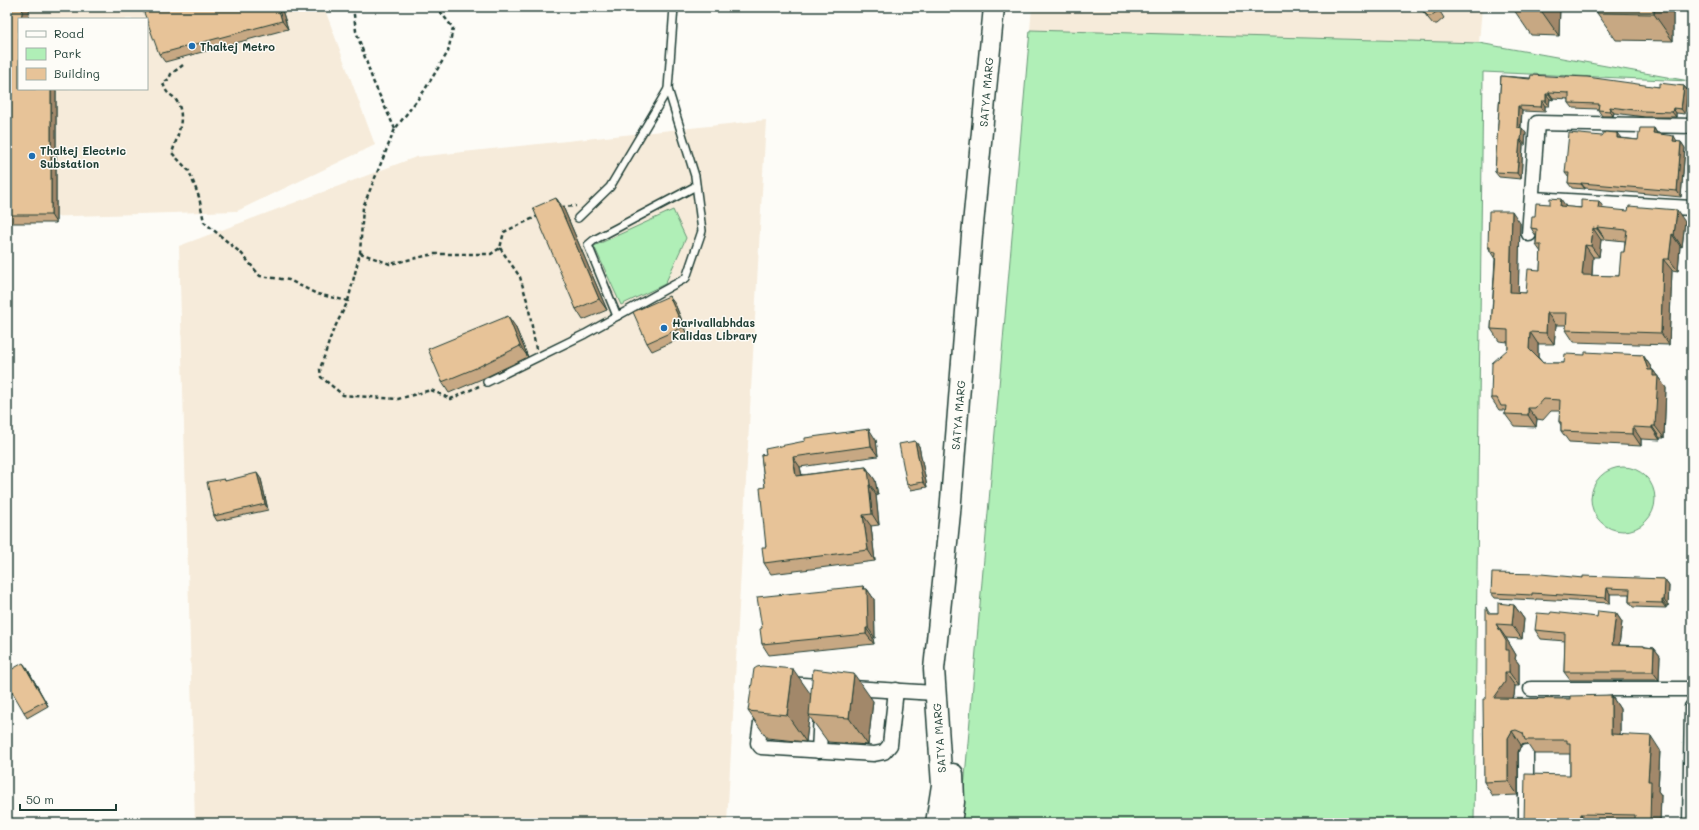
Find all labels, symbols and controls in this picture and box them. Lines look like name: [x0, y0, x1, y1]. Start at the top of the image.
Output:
legend: [18, 18, 148, 90]
text: Road: [54, 25, 84, 41]
place label: Thaltej Metro: [200, 39, 275, 54]
marker: Thaltej Metro: [187, 41, 197, 51]
text: Park: [54, 45, 81, 61]
street label: SATYA MARG: [975, 57, 997, 127]
text: Building: [54, 65, 100, 81]
place label: Thaltej Electric Substation: [40, 143, 127, 171]
marker: Thaltej Electric Substation: [27, 151, 37, 161]
place label: Harivallabhdas Kalidas Library: [672, 315, 757, 343]
marker: Harivallabhdas Kalidas Library: [659, 323, 669, 333]
street label: SATYA MARG: [947, 380, 969, 450]
street label: SATYA MARG: [929, 703, 949, 773]
scale bar: [20, 786, 116, 812]
text: 50 m: [26, 791, 54, 807]

